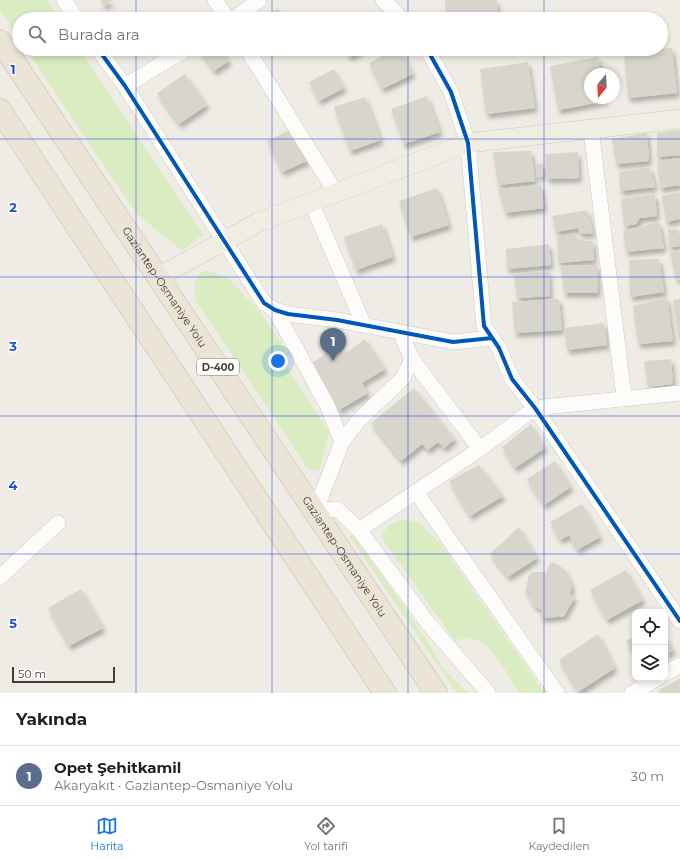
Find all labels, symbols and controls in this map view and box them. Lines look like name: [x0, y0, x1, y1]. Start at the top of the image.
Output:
search box: [12, 12, 668, 56]
icon: search: [26, 23, 48, 45]
text: Burada ara: [58, 25, 140, 44]
text: 1: [10, 61, 16, 77]
north arrow: [584, 68, 620, 104]
text: 2: [9, 199, 17, 215]
street label: Gaziantep-Osmaniye Yolu: [119, 224, 210, 350]
pin: 1: [320, 328, 346, 361]
text: 3: [8, 338, 17, 354]
your location: [268, 351, 288, 371]
road number: D-400: [197, 359, 239, 375]
text: 4: [9, 477, 18, 493]
street label: Gaziantep-Osmaniye Yolu: [299, 493, 390, 619]
map controls: [632, 609, 668, 681]
button: locate: [632, 609, 668, 645]
text: 5: [9, 615, 17, 631]
button: layers: [632, 645, 668, 681]
scale bar: [12, 665, 115, 684]
text: 50 m: [18, 667, 46, 681]
text: Yakında: [16, 709, 87, 729]
text: Opet Şehitkamil: [54, 758, 181, 777]
text: 1: [26, 768, 32, 784]
text: 30 m: [631, 768, 664, 784]
text: Akaryakıt · Gaziantep-Osmaniye Yolu: [54, 777, 293, 793]
tab: Harita: [90, 815, 124, 853]
tab: Yol tarifi: [304, 815, 348, 853]
tab: Kaydedilen: [528, 815, 590, 853]

